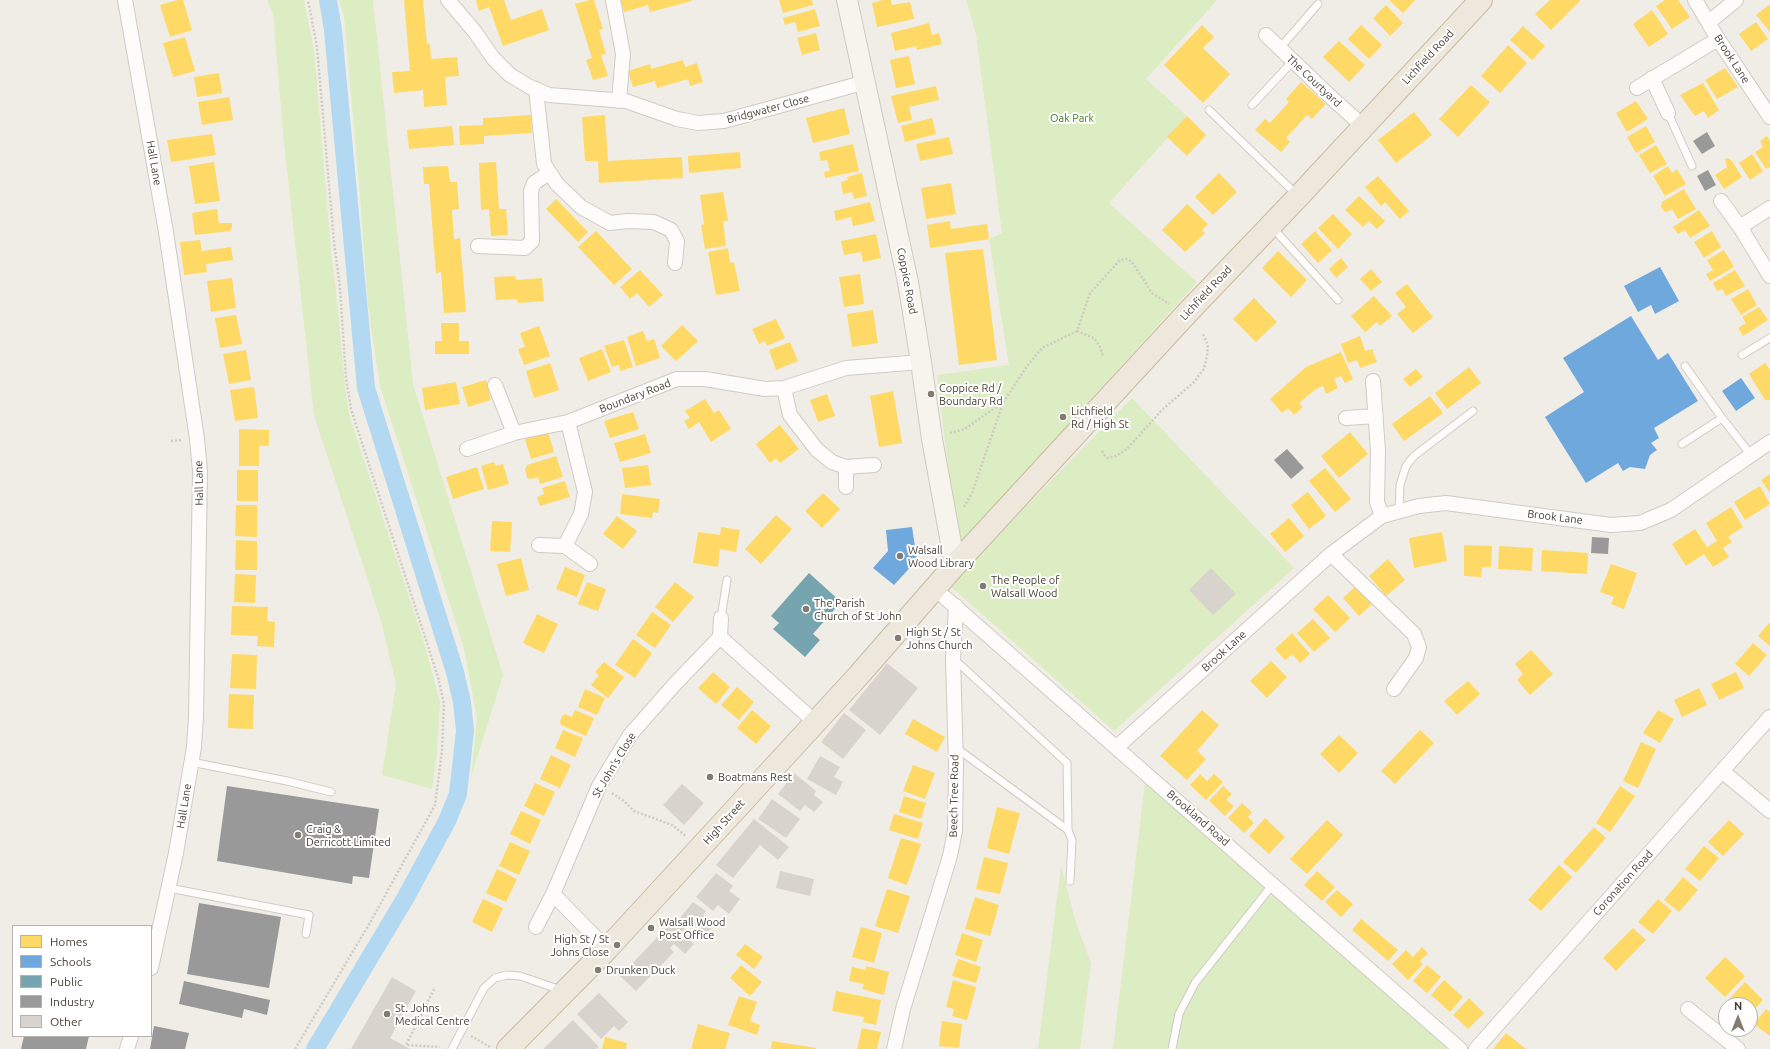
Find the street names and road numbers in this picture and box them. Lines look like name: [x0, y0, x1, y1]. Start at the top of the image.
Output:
street label: Lichfield Road: [1399, 27, 1457, 87]
street label: Brook Lane: [1711, 32, 1753, 86]
street label: The Courtyard: [1284, 52, 1344, 110]
street label: Bridgwater Close: [725, 92, 811, 126]
street label: Hall Lane: [144, 140, 164, 186]
street label: Coppice Road: [894, 246, 920, 316]
street label: Lichfield Road: [1177, 263, 1235, 323]
street label: Boundary Road: [597, 376, 673, 416]
street label: Hall Lane: [192, 460, 206, 506]
street label: Brook Lane: [1527, 507, 1583, 527]
street label: Brook Lane: [1199, 627, 1249, 675]
street label: St John's Close: [589, 730, 639, 800]
street label: Beech Tree Road: [947, 754, 961, 838]
street label: Hall Lane: [174, 783, 194, 829]
street label: Brookland Road: [1164, 787, 1232, 849]
street label: High Street: [700, 797, 748, 847]
street label: Coronation Road: [1590, 848, 1656, 918]

